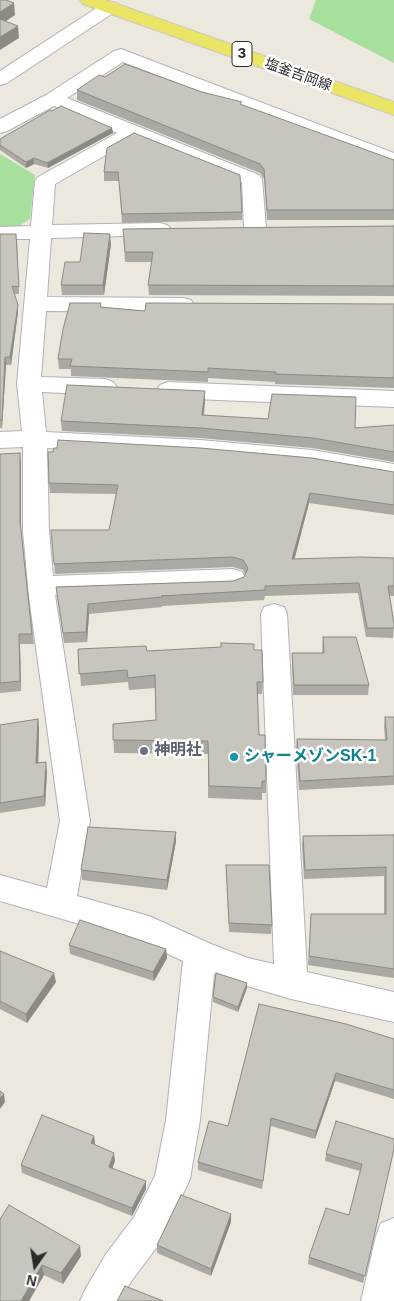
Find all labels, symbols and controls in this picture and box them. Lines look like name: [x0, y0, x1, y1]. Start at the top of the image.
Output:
road number: 3: [232, 42, 252, 66]
street label: 塩釜吉岡線: [262, 55, 334, 95]
place label: 神明社: [154, 741, 202, 761]
marker: 神明社: [138, 745, 150, 757]
place label: シャーメゾンSK-1: [244, 747, 376, 767]
marker: シャーメゾンSK-1: [228, 751, 240, 763]
north arrow: [10, 1241, 60, 1291]
text: N: [25, 1272, 38, 1290]

